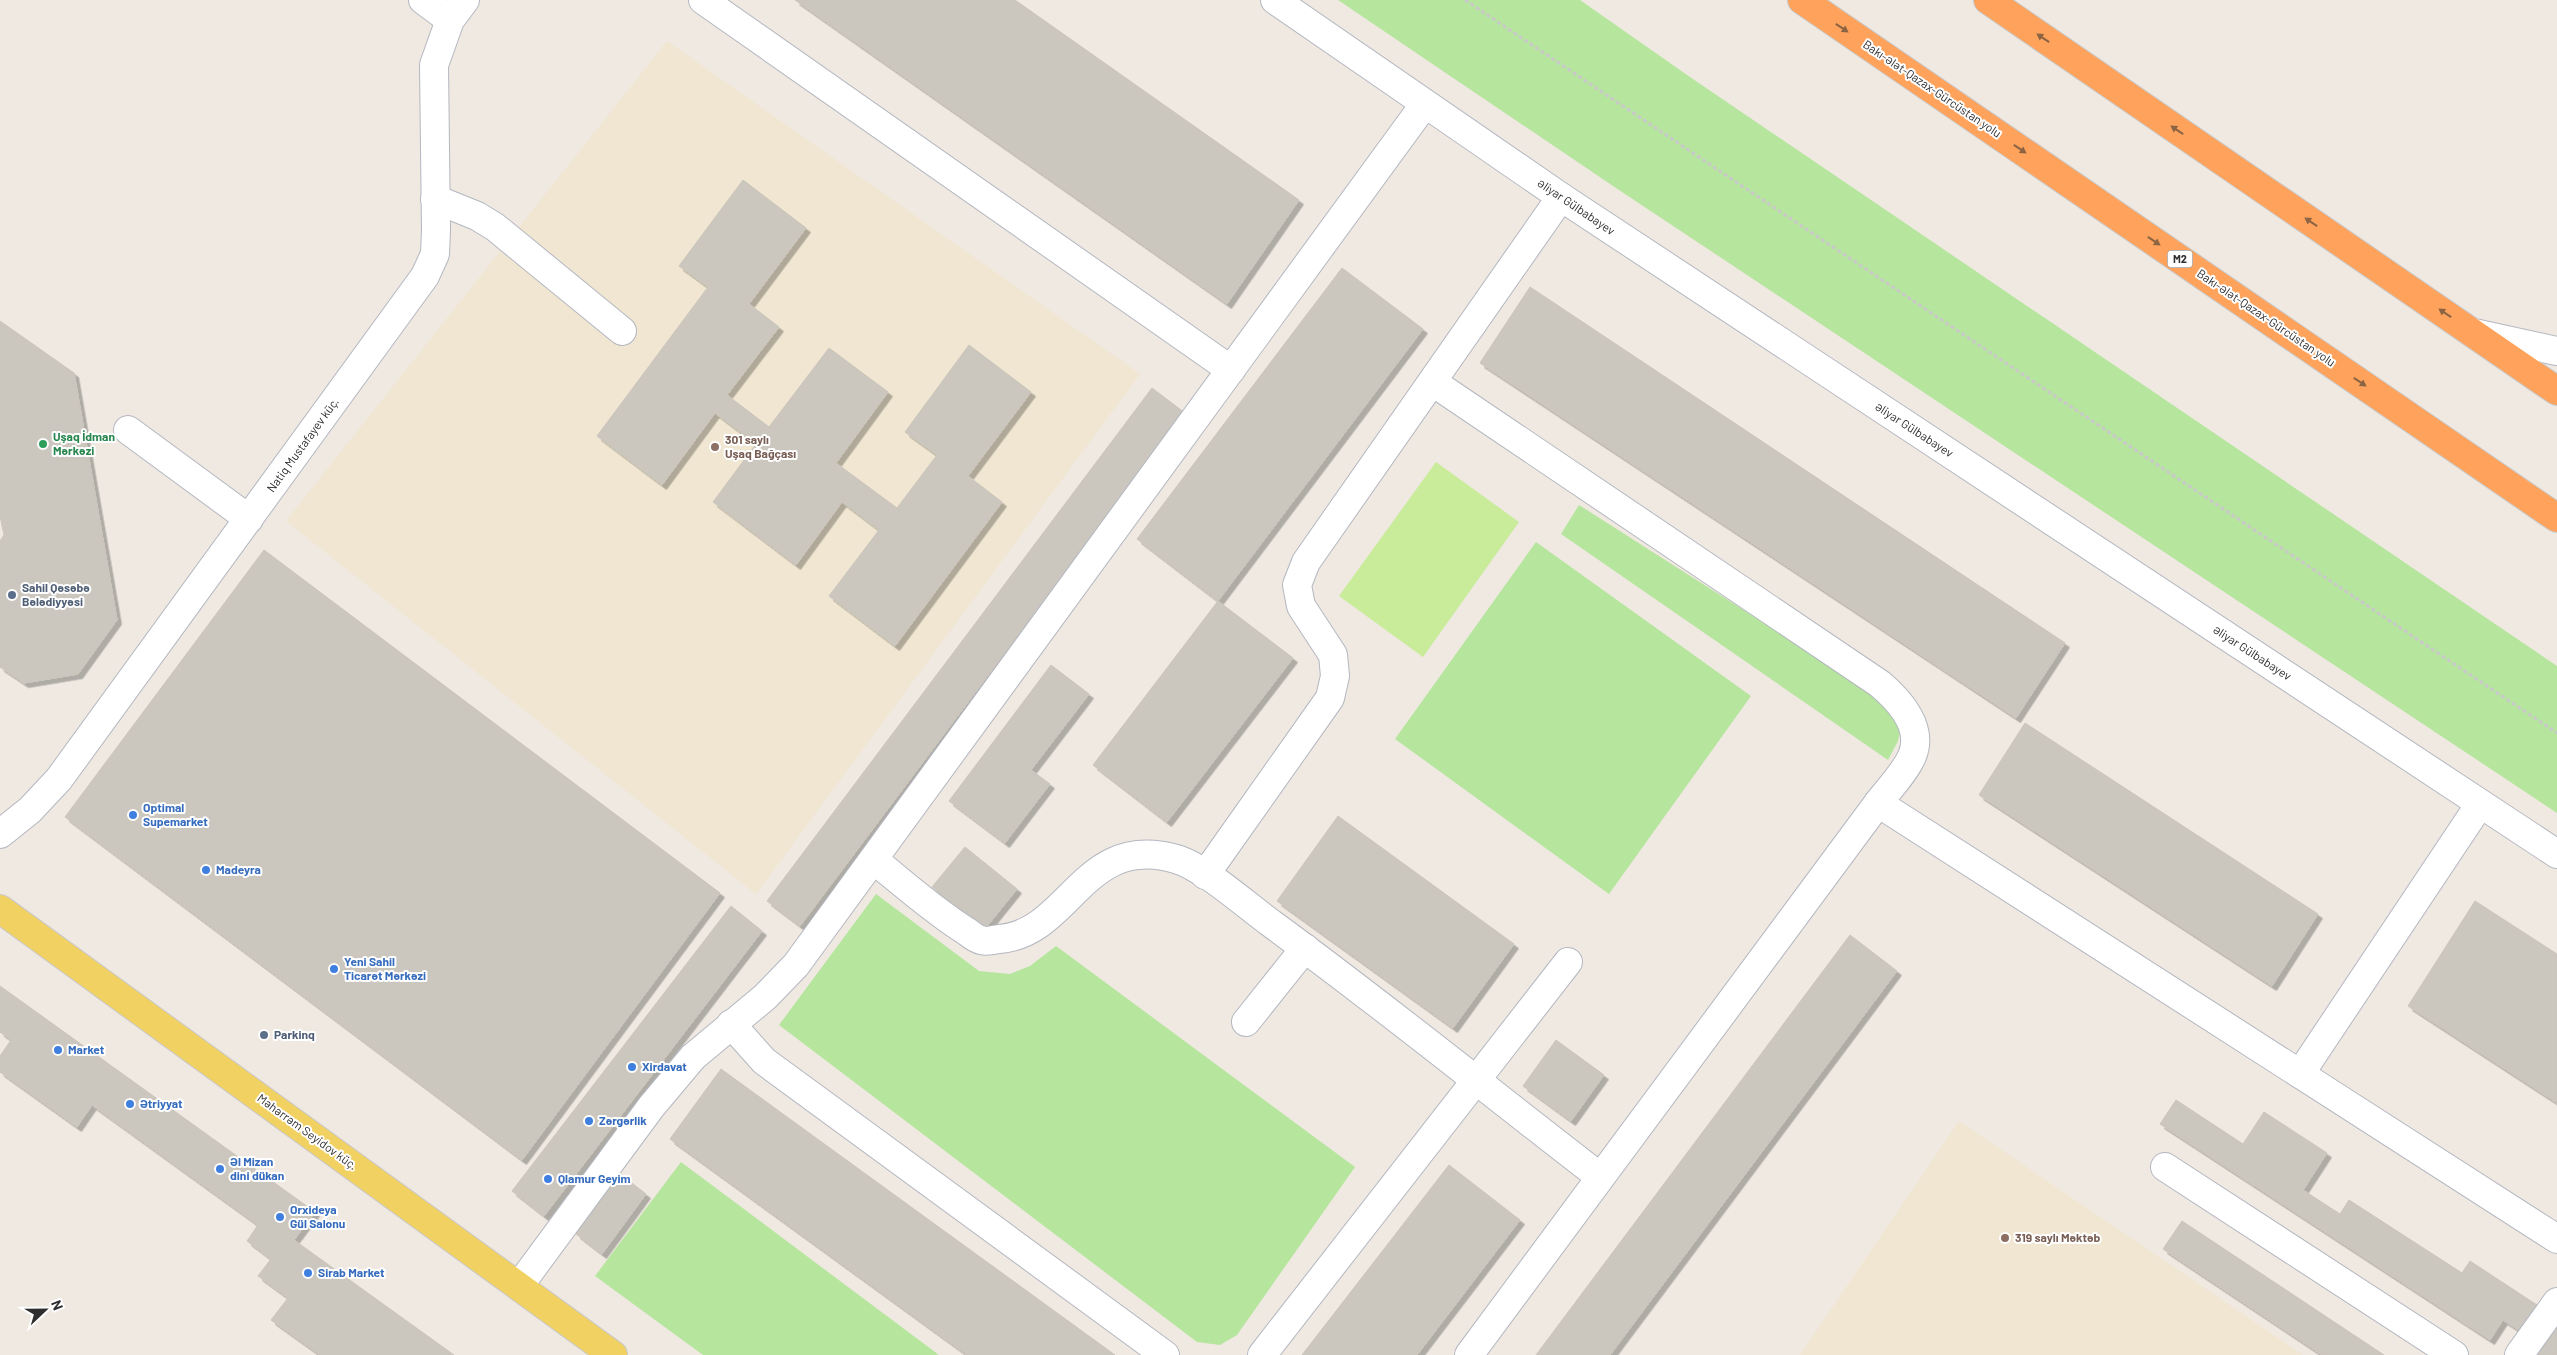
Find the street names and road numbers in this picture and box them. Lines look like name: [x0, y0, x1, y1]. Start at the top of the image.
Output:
street label: Bakı-Ələt-Qazax-Gürcüstan yolu: [1861, 37, 2004, 140]
street label: Əliyar Gülbabayev: [1535, 175, 1618, 237]
road number: M2: [2168, 250, 2192, 268]
street label: Bakı-Ələt-Qazax-Gürcüstan yolu: [2195, 266, 2338, 369]
street label: Natiq Mustafayev küç.: [263, 394, 341, 494]
street label: Əliyar Gülbabayev: [1873, 399, 1956, 460]
street label: Əliyar Gülbabayev: [2211, 622, 2294, 683]
street label: Məhərrəm Seyidov küç.: [255, 1090, 360, 1172]

